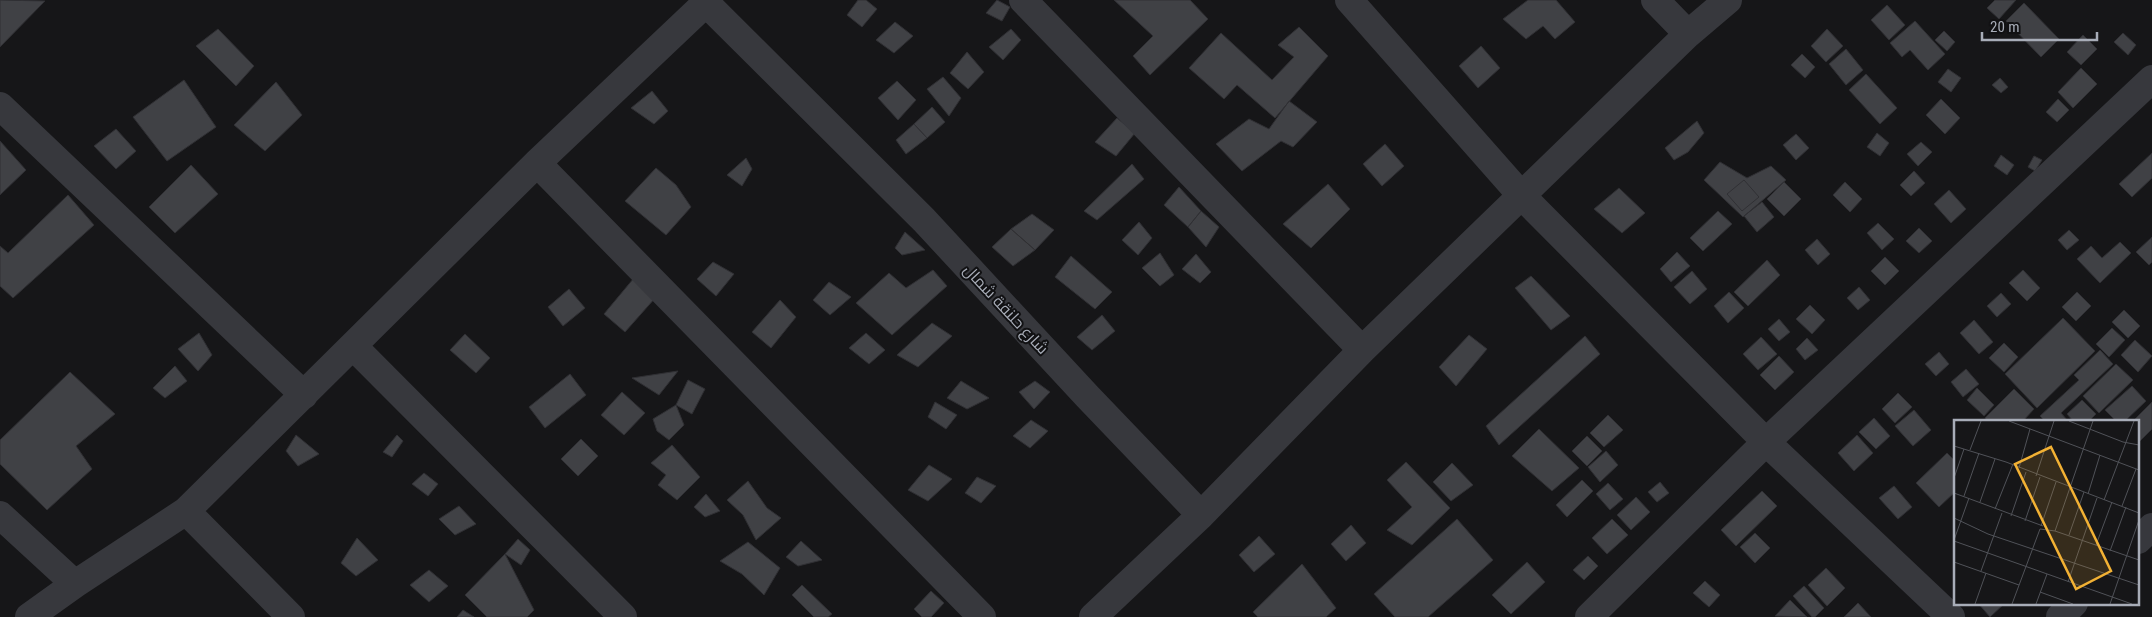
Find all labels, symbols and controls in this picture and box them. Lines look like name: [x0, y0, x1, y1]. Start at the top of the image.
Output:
scale bar: [1982, 10, 2097, 42]
text: 20 m: [1990, 18, 2020, 36]
street label: شارع حلنقة شمال: [958, 260, 1052, 359]
inset map: [1954, 420, 2140, 604]

